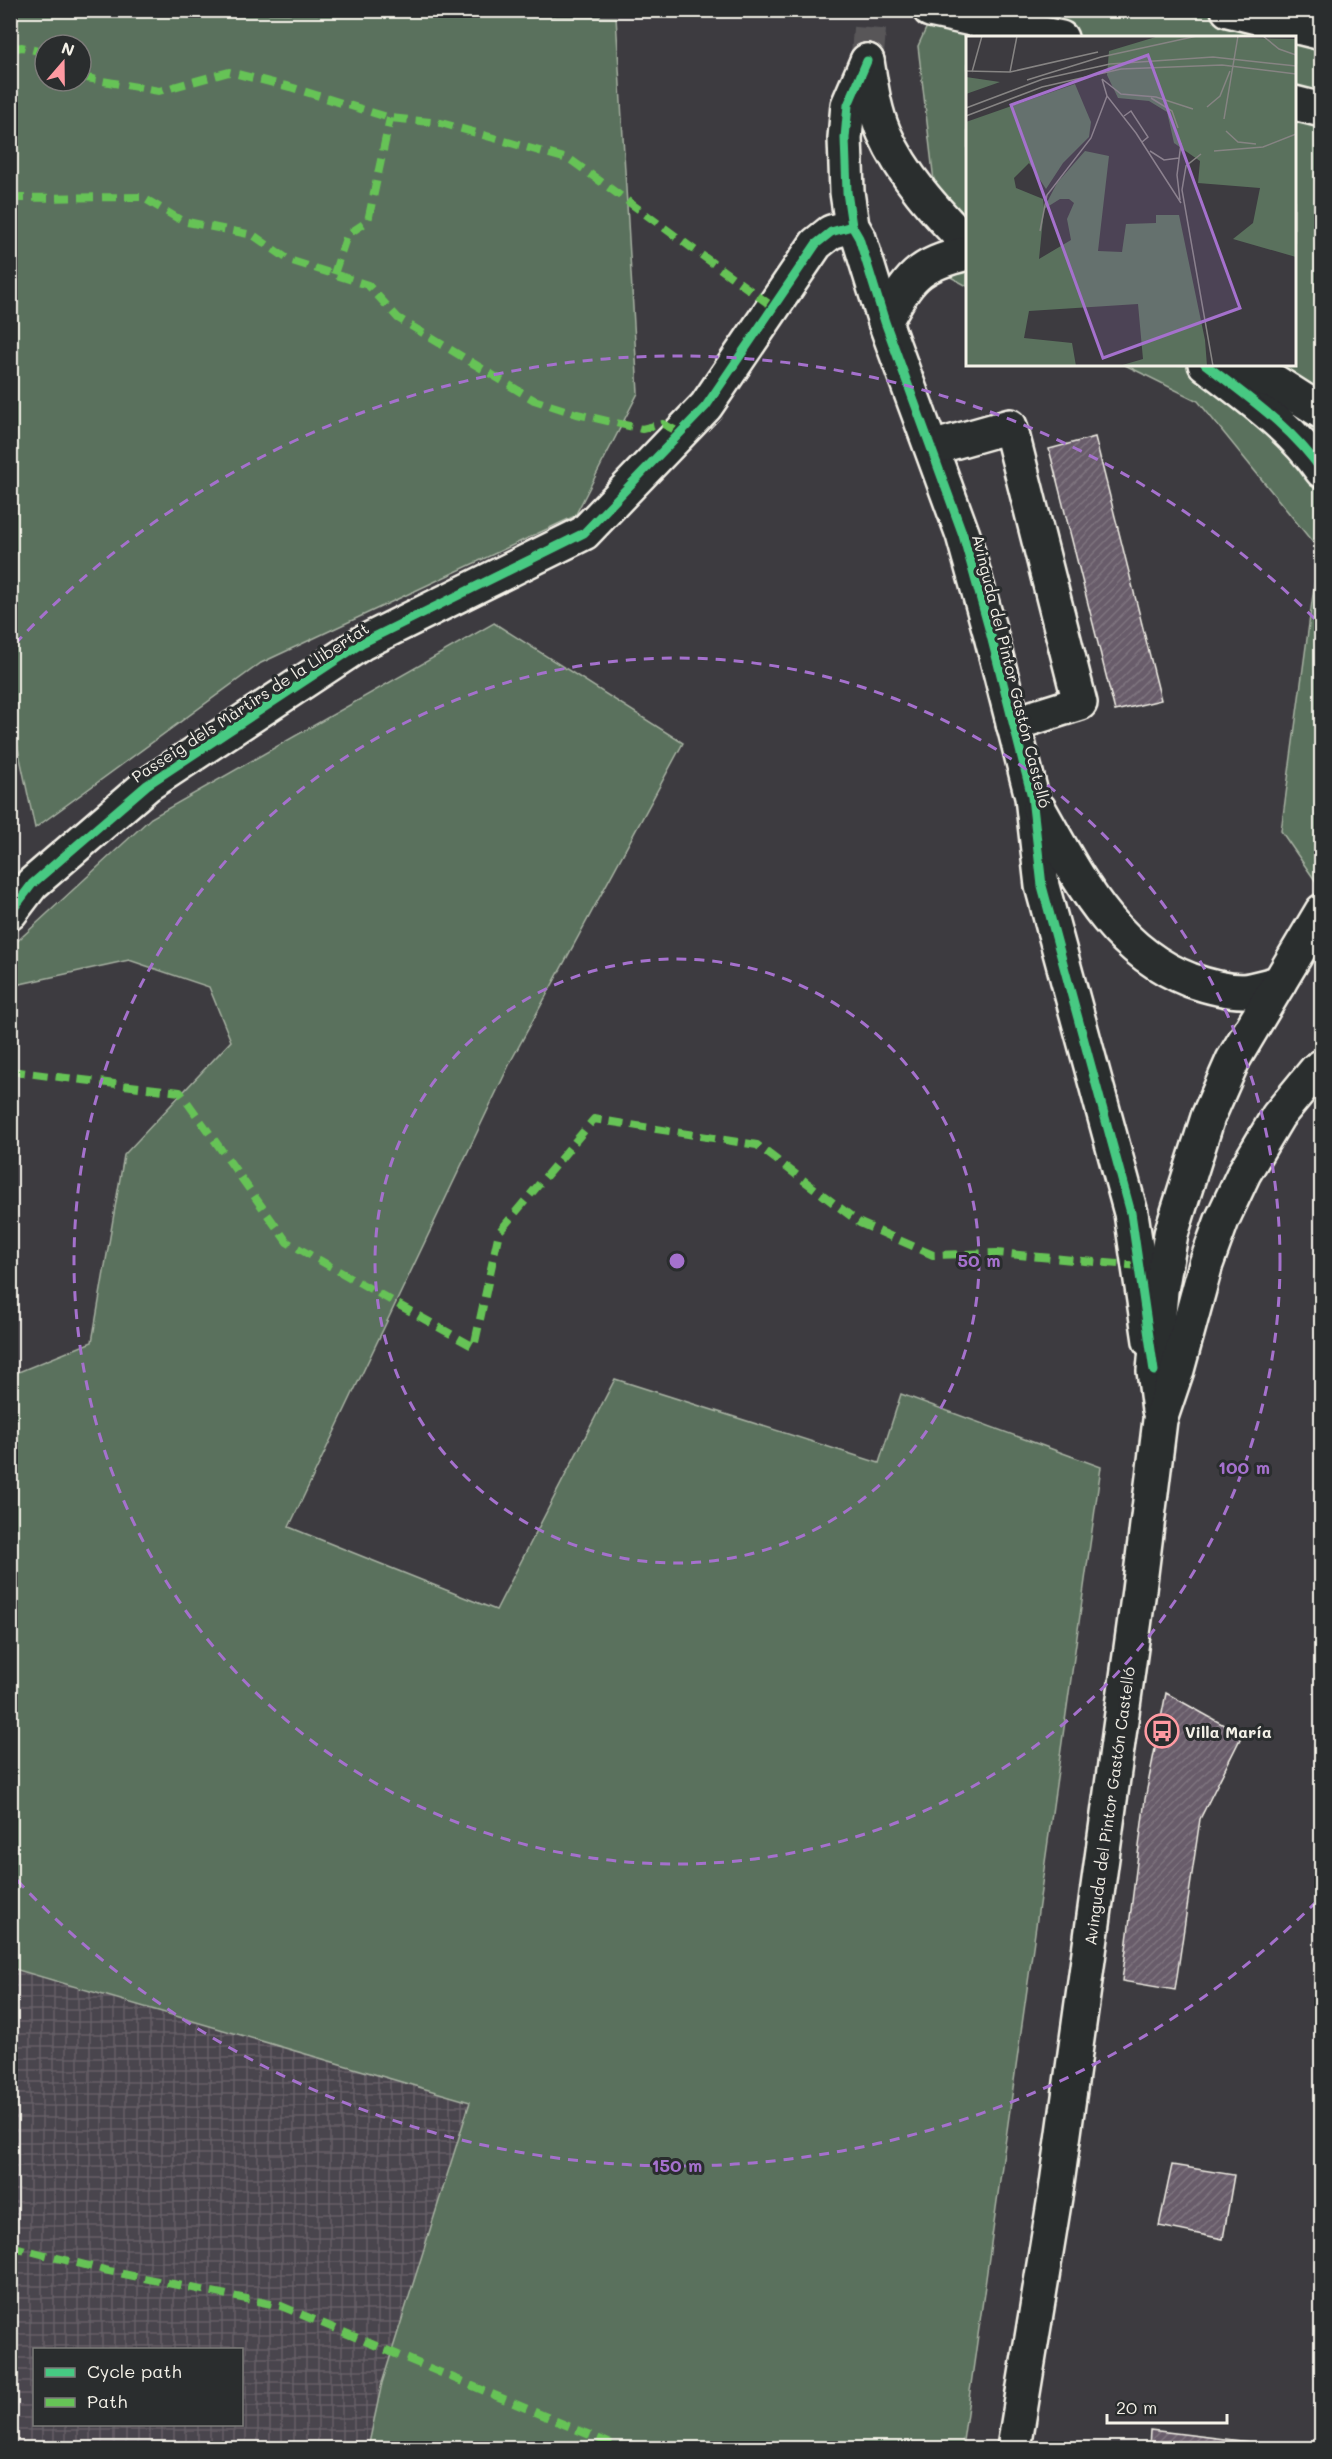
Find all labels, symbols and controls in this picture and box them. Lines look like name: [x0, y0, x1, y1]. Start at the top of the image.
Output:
north arrow: [33, 33, 93, 93]
text: N: [59, 36, 78, 60]
inset map: [966, 36, 1296, 366]
street label: Avinguda del Pintor Gastón Castelló: [968, 532, 1056, 810]
street label: Passeig dels Màrtirs de la Llibertat: [127, 617, 373, 787]
text: 50 m: [958, 1248, 1000, 1272]
centre of rings: [667, 1251, 687, 1271]
text: 100 m: [1218, 1455, 1270, 1479]
street label: Avinguda del Pintor Gastón Castelló: [1079, 1665, 1139, 1947]
bus stop icon: Villa María: [1144, 1713, 1180, 1749]
place label: Villa María: [1185, 1721, 1272, 1742]
text: 150 m: [652, 2153, 702, 2177]
legend: [33, 2348, 243, 2426]
text: Cycle path: [87, 2359, 182, 2383]
scale bar: [1107, 2387, 1227, 2425]
text: Path: [87, 2389, 127, 2413]
text: 20 m: [1116, 2395, 1157, 2419]

